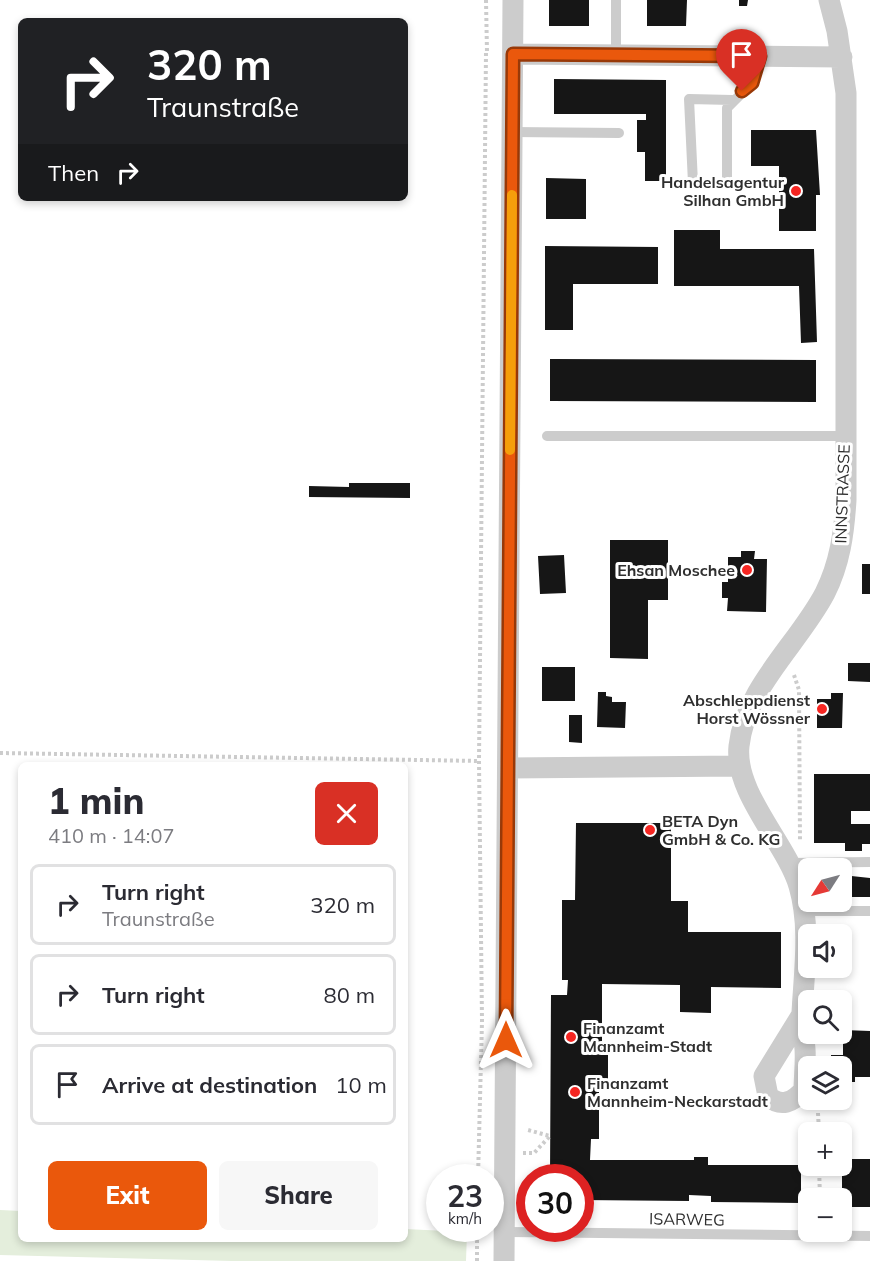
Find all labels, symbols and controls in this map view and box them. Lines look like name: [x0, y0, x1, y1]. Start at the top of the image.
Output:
pin: [716, 29, 767, 91]
text: 320 m: [147, 38, 272, 91]
icon: arrive: [725, 38, 758, 71]
icon: right: [48, 42, 126, 120]
text: Traunstraße: [147, 90, 299, 124]
icon: right: [111, 156, 144, 189]
text: Then: [48, 159, 99, 187]
place label: Handelsagentur Silhan GmbH: [661, 172, 785, 210]
marker: Handelsagentur Silhan GmbH: [789, 184, 803, 198]
street label: INNSTRASSE: [830, 444, 854, 544]
place label: Ehsan Moschee: [617, 560, 735, 580]
marker: Ehsan Moschee: [740, 563, 754, 577]
place label: Abschleppdienst Horst Wössner: [683, 690, 811, 728]
marker: Abschleppdienst Horst Wössner: [815, 702, 829, 716]
text: 1 min: [48, 778, 144, 823]
button: close: [315, 782, 378, 845]
place label: BETA Dyn GmbH & Co. KG: [662, 811, 780, 849]
text: 410 m · 14:07: [48, 823, 174, 848]
marker: BETA Dyn GmbH & Co. KG: [643, 823, 657, 837]
north arrow: [798, 858, 852, 912]
map controls: [798, 858, 852, 1242]
text: Turn right: [102, 878, 205, 906]
icon: right: [51, 888, 84, 921]
text: 320 m: [310, 891, 375, 919]
text: Traunstraße: [102, 906, 215, 931]
button: sound: [798, 924, 852, 978]
icon: right: [51, 978, 84, 1011]
text: Turn right: [102, 981, 205, 1009]
text: 80 m: [324, 981, 375, 1009]
button: search: [798, 990, 852, 1044]
position arrow: [474, 1008, 538, 1072]
place label: Finanzamt Mannheim-Stadt: [583, 1018, 712, 1056]
marker: Finanzamt Mannheim-Stadt: [564, 1030, 578, 1044]
button: layers: [798, 1056, 852, 1110]
icon: arrive: [51, 1068, 84, 1101]
text: Arrive at destination: [102, 1071, 317, 1099]
text: 10 m: [335, 1071, 387, 1099]
place label: Finanzamt Mannheim-Neckarstadt: [587, 1073, 768, 1111]
marker: Finanzamt Mannheim-Neckarstadt: [568, 1085, 582, 1099]
button: +: [798, 1122, 852, 1176]
button: Exit: [48, 1161, 207, 1230]
button: Share: [219, 1161, 378, 1230]
speed limit sign: 30: [516, 1164, 594, 1242]
text: 23: [447, 1177, 483, 1215]
button: −: [798, 1188, 852, 1242]
street label: ISARWEG: [649, 1208, 725, 1230]
text: km/h: [448, 1209, 482, 1228]

